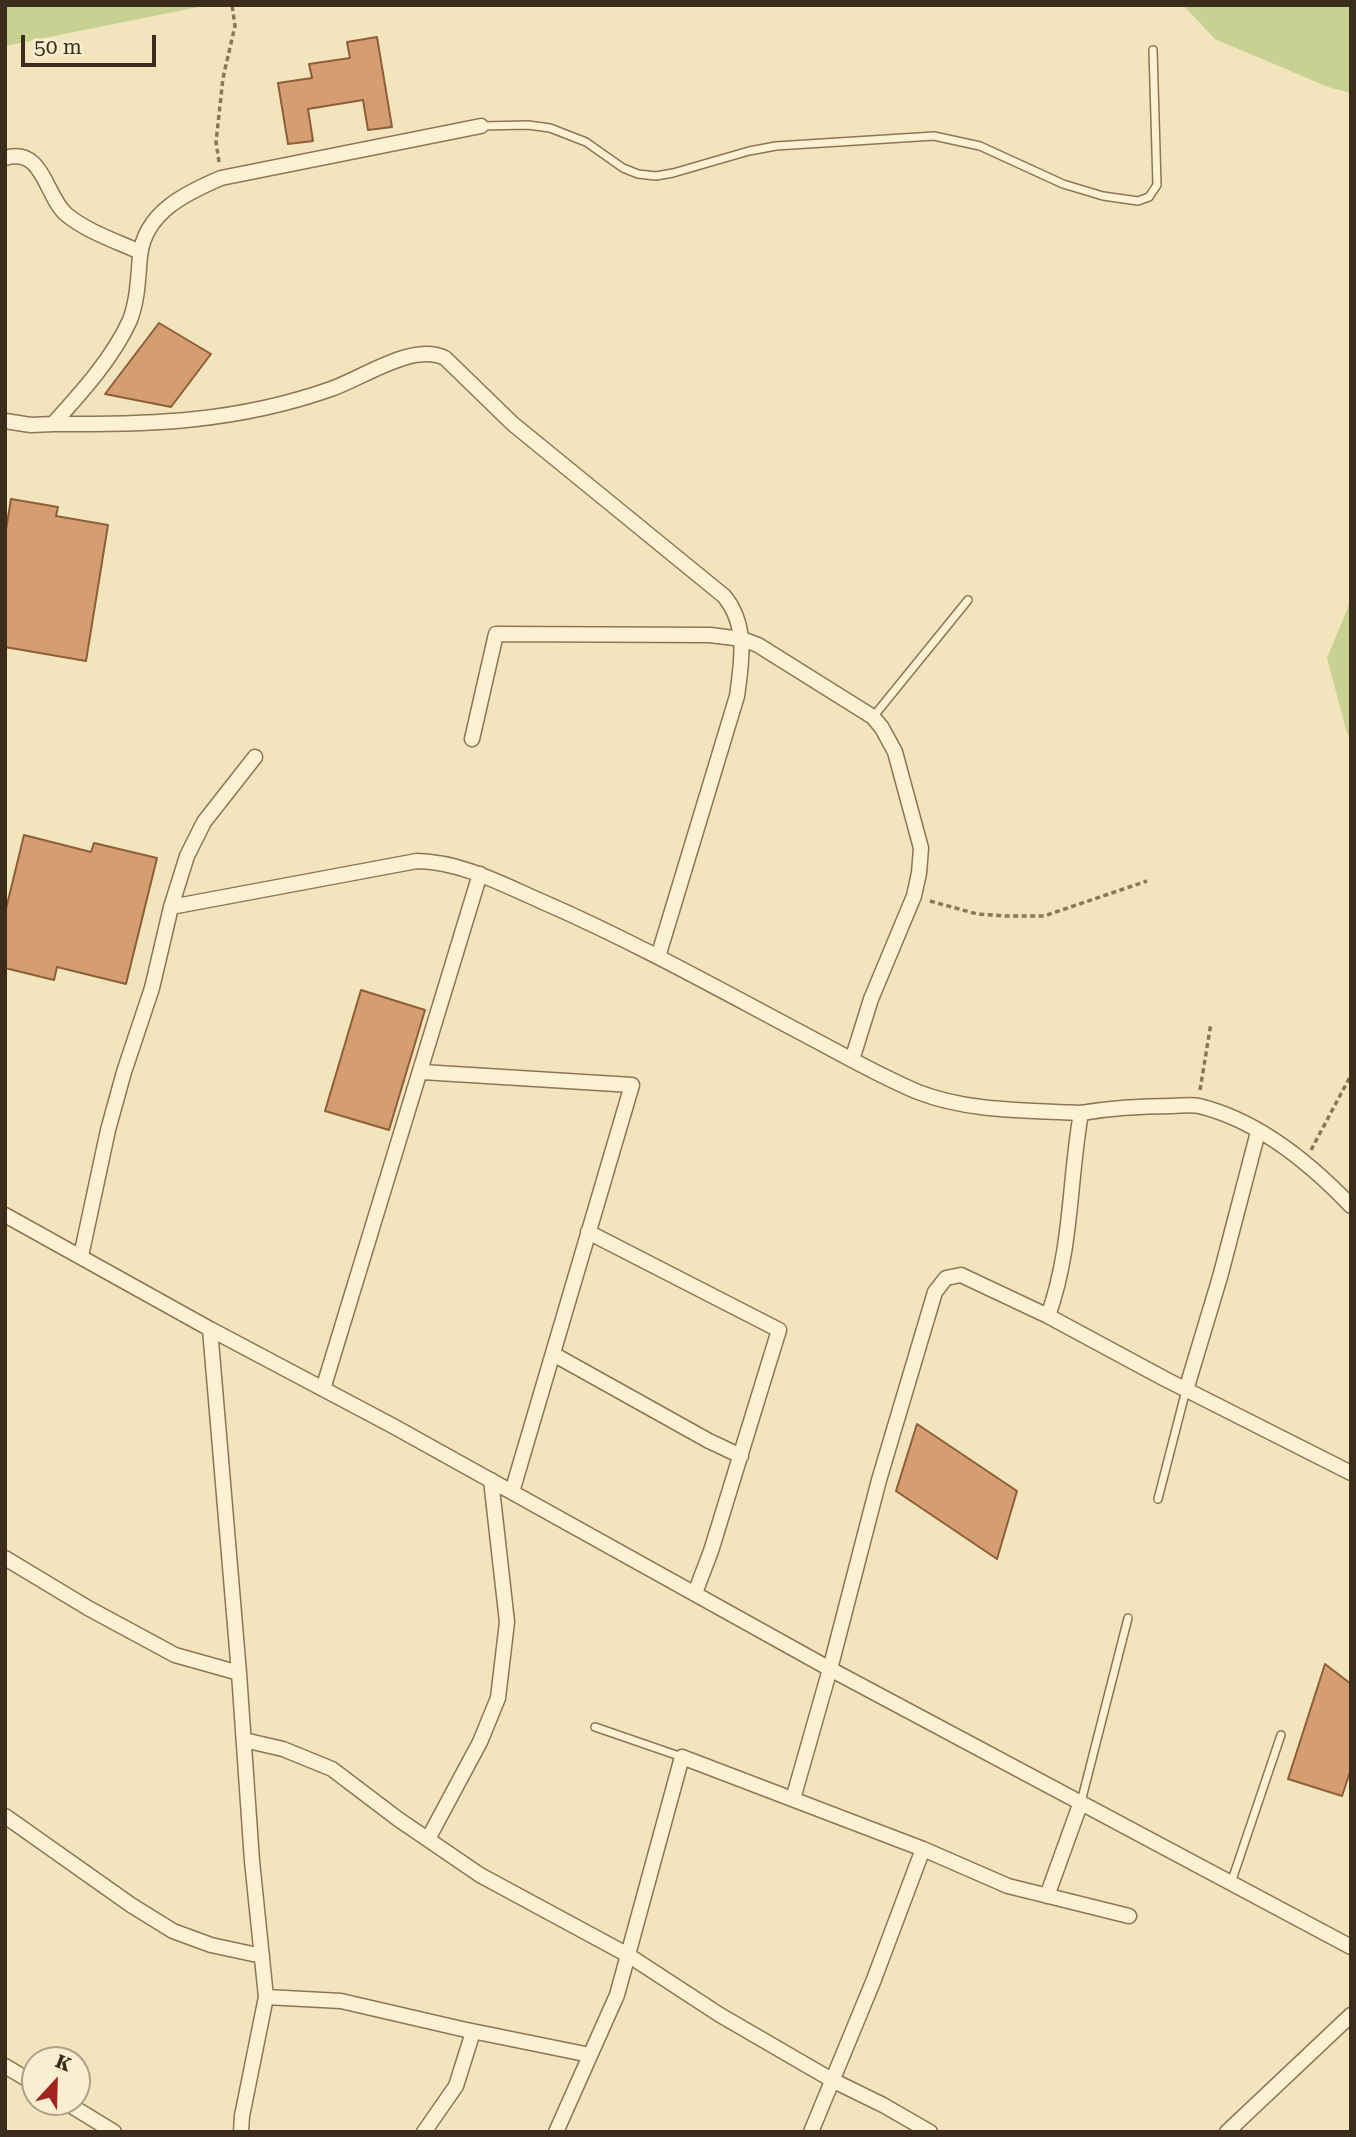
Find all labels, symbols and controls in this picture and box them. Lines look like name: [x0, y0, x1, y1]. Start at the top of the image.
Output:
scale bar: [24, 21, 159, 65]
text: 50 m: [34, 35, 82, 59]
north arrow: [21, 2046, 91, 2116]
text: K: [52, 2049, 75, 2076]

